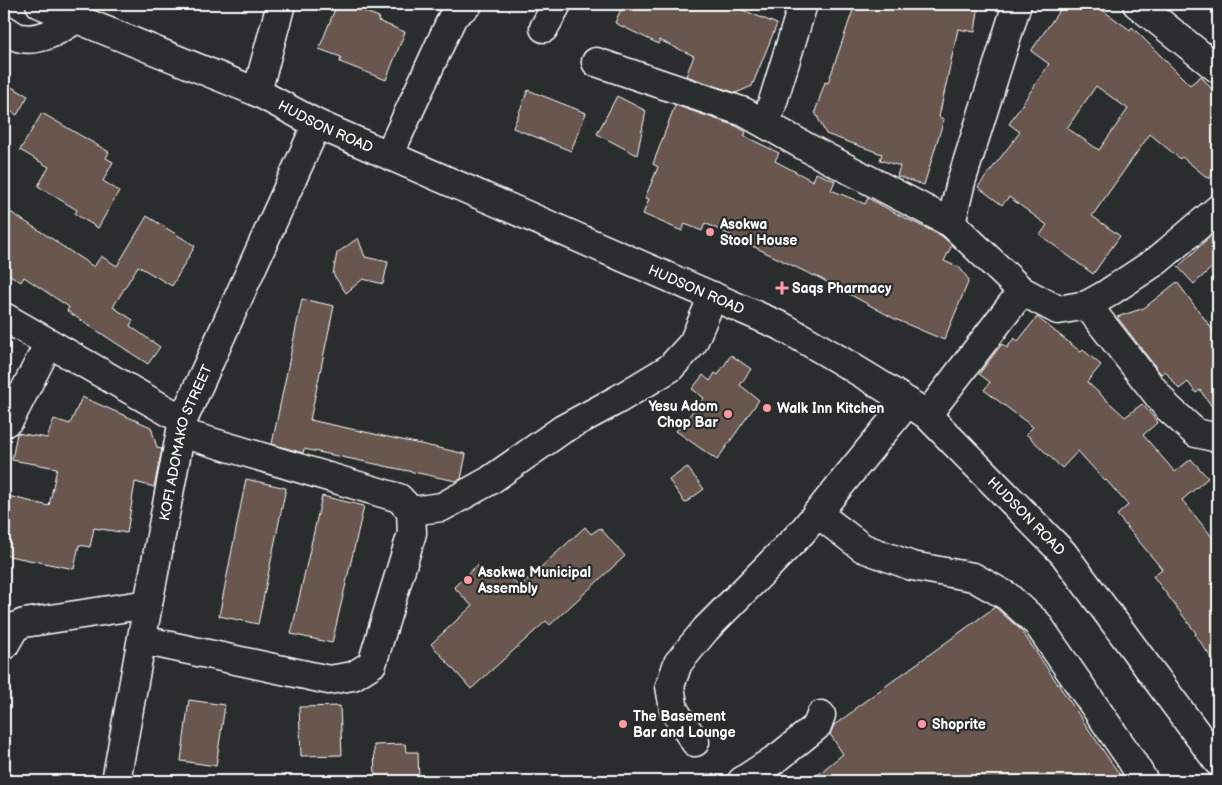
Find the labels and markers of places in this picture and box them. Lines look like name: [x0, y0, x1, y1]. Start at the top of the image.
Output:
place label: Asokwa Stool House: [719, 216, 797, 249]
marker: Asokwa Stool House: [704, 226, 716, 238]
place label: Saqs Pharmacy: [792, 280, 892, 297]
marker: Saqs Pharmacy: [776, 282, 788, 294]
place label: Yesu Adom Chop Bar: [649, 398, 718, 431]
place label: Walk Inn Kitchen: [777, 400, 885, 417]
marker: Walk Inn Kitchen: [761, 402, 773, 414]
marker: Yesu Adom Chop Bar: [722, 408, 734, 420]
place label: Asokwa Municipal Assembly: [477, 564, 591, 597]
marker: Asokwa Municipal Assembly: [462, 574, 474, 586]
place label: The Basement Bar and Lounge: [633, 708, 736, 741]
place label: Shoprite: [932, 716, 986, 733]
marker: The Basement Bar and Lounge: [617, 718, 629, 730]
marker: Shoprite: [916, 718, 928, 730]

